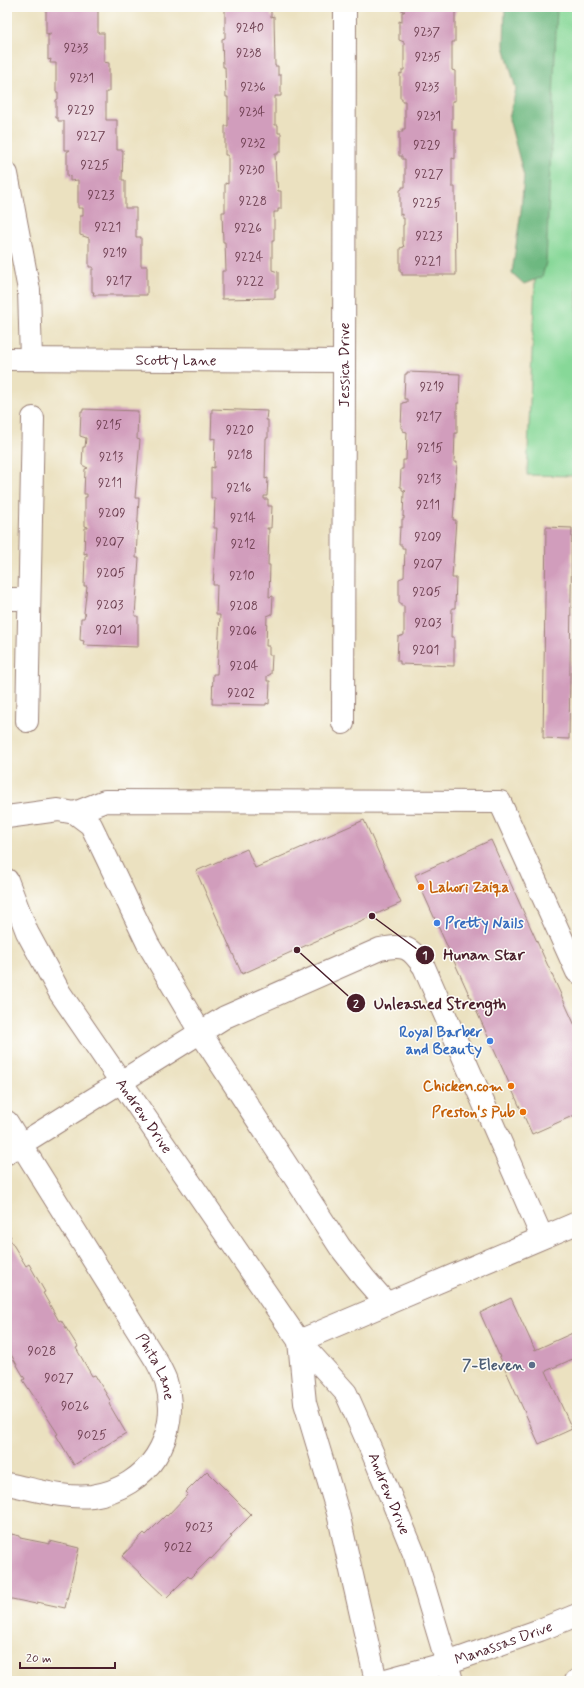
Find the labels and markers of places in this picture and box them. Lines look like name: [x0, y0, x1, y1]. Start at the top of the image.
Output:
place label: Lahori Zaiqa: [429, 878, 510, 898]
marker: Lahori Zaiqa: [416, 882, 426, 892]
place label: Pretty Nails: [445, 914, 524, 934]
marker: Pretty Nails: [432, 918, 442, 928]
callout: Hunan Star: [415, 941, 532, 969]
callout: Unleashed Strength: [346, 989, 513, 1017]
place label: Royal Barber and Beauty: [399, 1023, 483, 1060]
marker: Royal Barber and Beauty: [485, 1036, 495, 1046]
place label: Chicken.com: [423, 1077, 503, 1097]
marker: Chicken.com: [506, 1081, 516, 1091]
place label: Preston's Pub: [432, 1103, 515, 1123]
marker: Preston's Pub: [518, 1107, 528, 1117]
place label: 7-Eleven: [462, 1356, 524, 1376]
marker: 7-Eleven: [527, 1360, 537, 1370]

